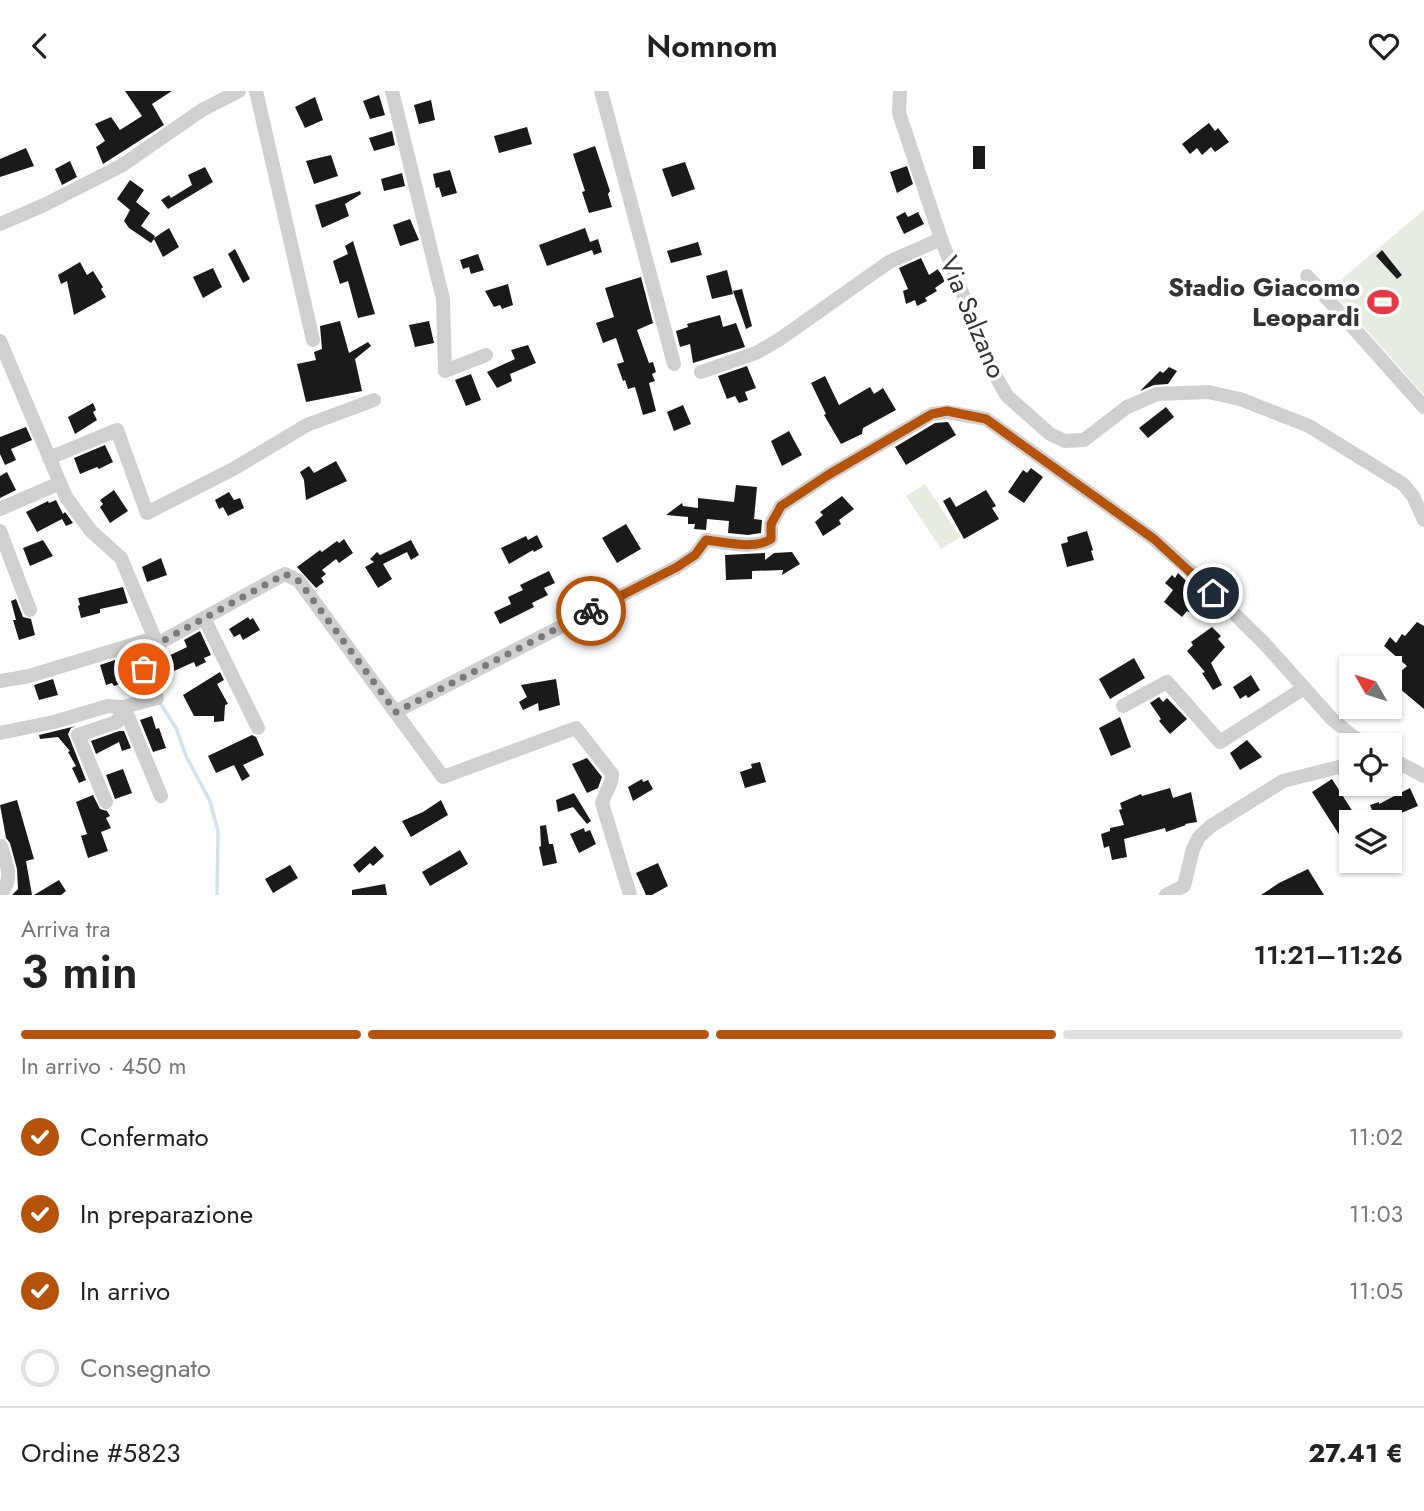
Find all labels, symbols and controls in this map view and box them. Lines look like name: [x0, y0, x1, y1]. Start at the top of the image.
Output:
text: Nomnom: [646, 23, 778, 69]
icon: back: [21, 27, 59, 65]
icon: heart: [1365, 27, 1403, 65]
street label: Via Salzano: [930, 250, 1016, 384]
place label: Stadio Giacomo Leopardi: [1168, 268, 1360, 336]
sports icon: Stadio Giacomo Leopardi: [1366, 285, 1400, 319]
pin: [1183, 563, 1243, 623]
icon: home: [1194, 574, 1232, 612]
courier: [556, 576, 626, 646]
icon: bike: [572, 592, 610, 630]
pin: [114, 639, 174, 699]
icon: bag: [125, 650, 163, 688]
north arrow: [1339, 656, 1402, 719]
map controls: [1339, 656, 1402, 873]
button: locate: [1339, 733, 1402, 796]
button: layers: [1339, 810, 1402, 873]
text: Arriva tra: [21, 912, 111, 946]
text: 11:21–11:26: [1253, 936, 1403, 974]
text: 3 min: [21, 939, 138, 1005]
text: In arrivo · 450 m: [21, 1049, 187, 1083]
icon: check: [21, 1118, 59, 1156]
text: Confermato: [80, 1118, 209, 1156]
text: 11:02: [1349, 1120, 1403, 1154]
icon: check: [21, 1195, 59, 1233]
text: In preparazione: [80, 1195, 253, 1233]
text: 11:03: [1349, 1197, 1403, 1231]
icon: check: [21, 1272, 59, 1310]
text: In arrivo: [80, 1272, 170, 1310]
text: 11:05: [1349, 1274, 1403, 1308]
text: Consegnato: [80, 1349, 211, 1387]
text: Ordine #5823: [21, 1434, 180, 1472]
text: 27.41 €: [1308, 1434, 1403, 1472]

